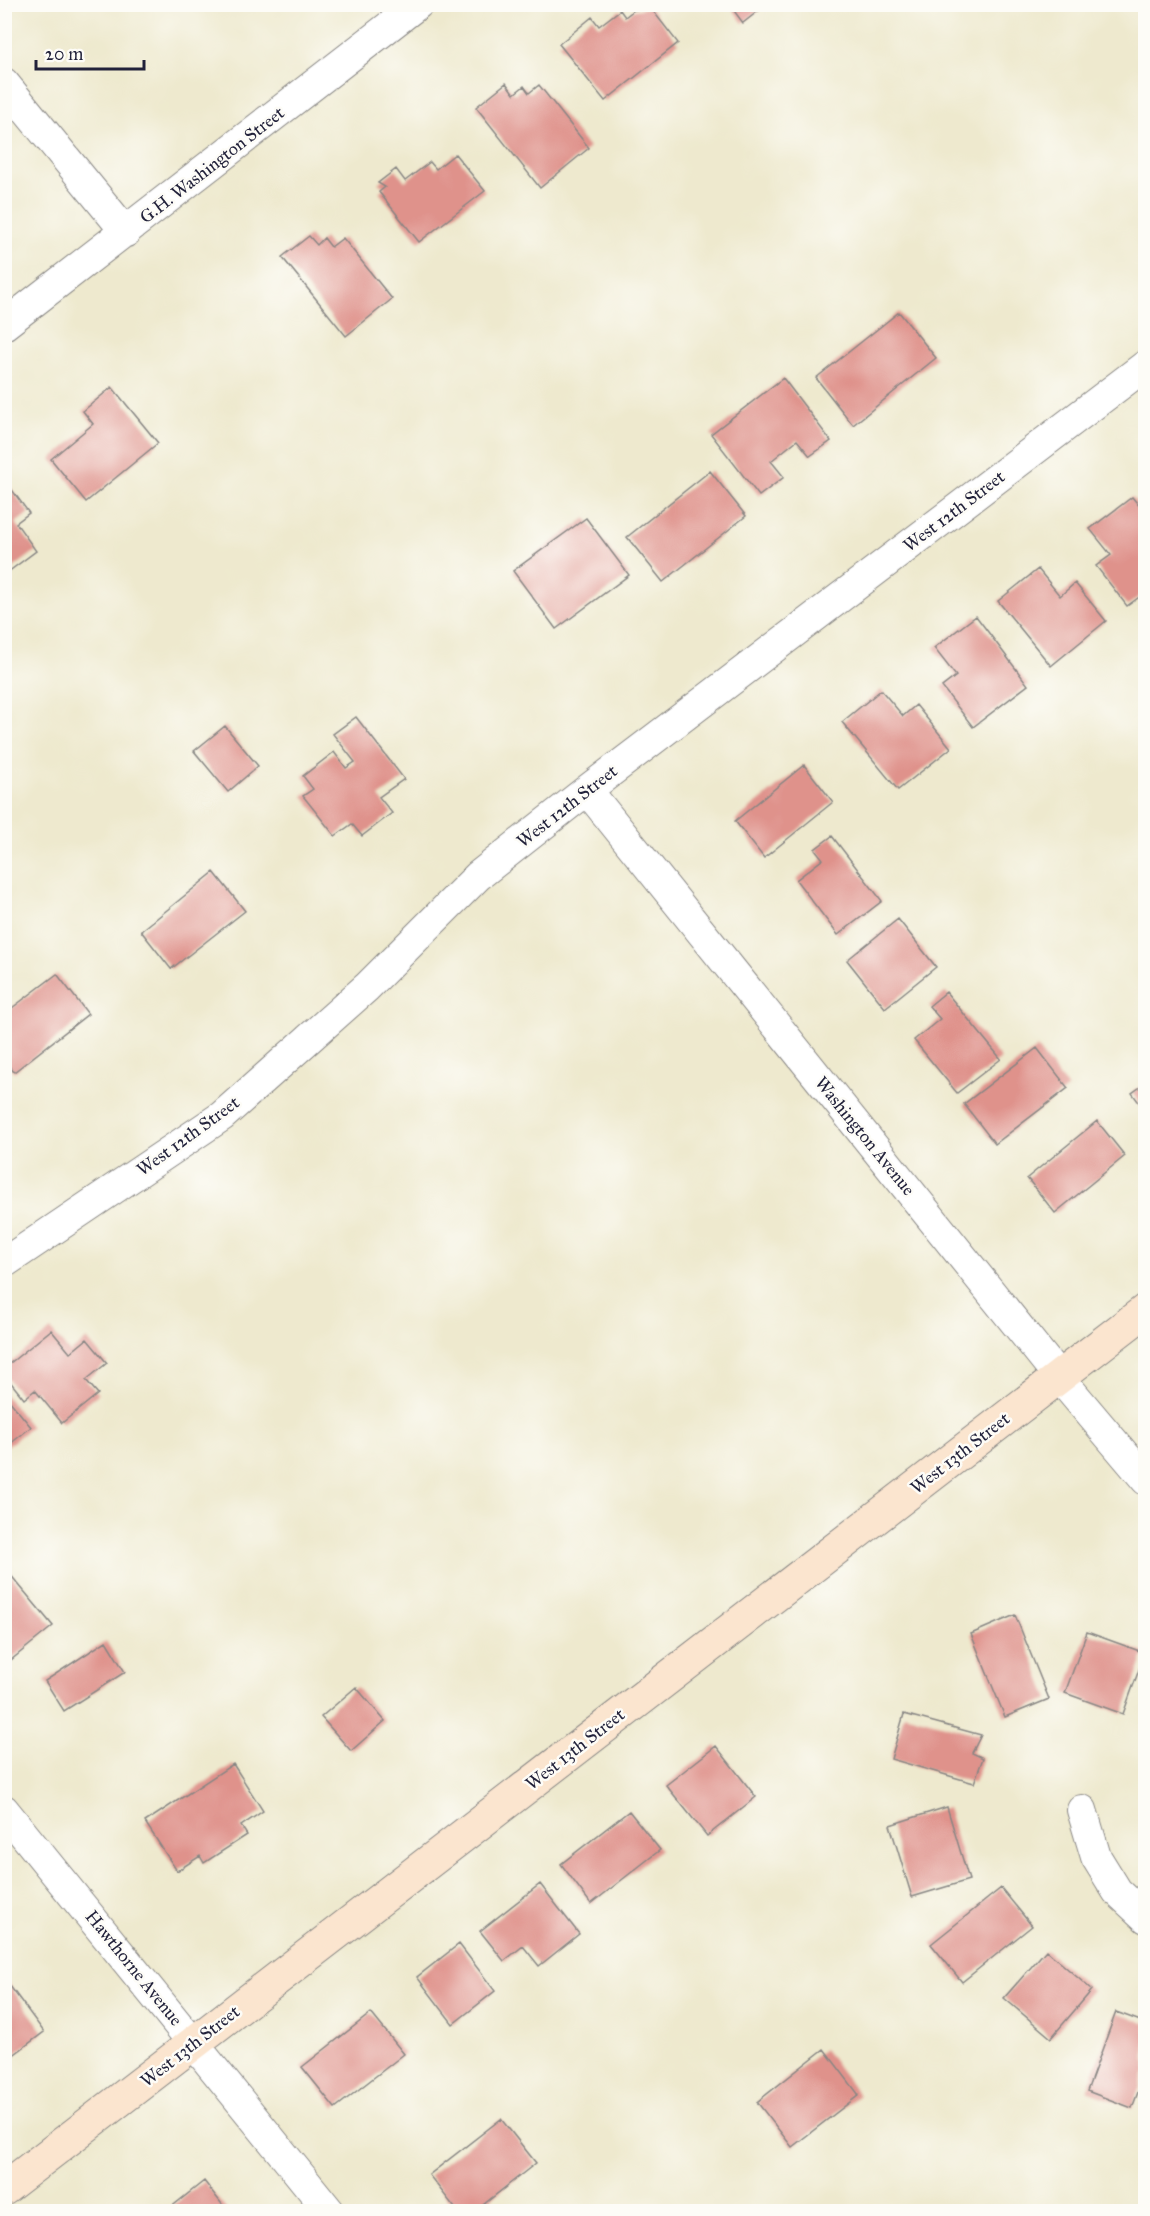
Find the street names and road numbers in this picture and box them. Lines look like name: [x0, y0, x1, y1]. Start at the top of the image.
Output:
street label: G.H. Washington Street: [135, 101, 290, 229]
street label: West 12th Street: [899, 465, 1010, 556]
street label: West 12th Street: [512, 760, 622, 852]
street label: Washington Avenue: [810, 1072, 920, 1201]
street label: West 12th Street: [132, 1091, 244, 1181]
street label: West 13th Street: [906, 1407, 1015, 1499]
street label: West 13th Street: [521, 1703, 630, 1795]
street label: Hawthorne Avenue: [81, 1906, 187, 2030]
street label: West 13th Street: [136, 2000, 245, 2092]

